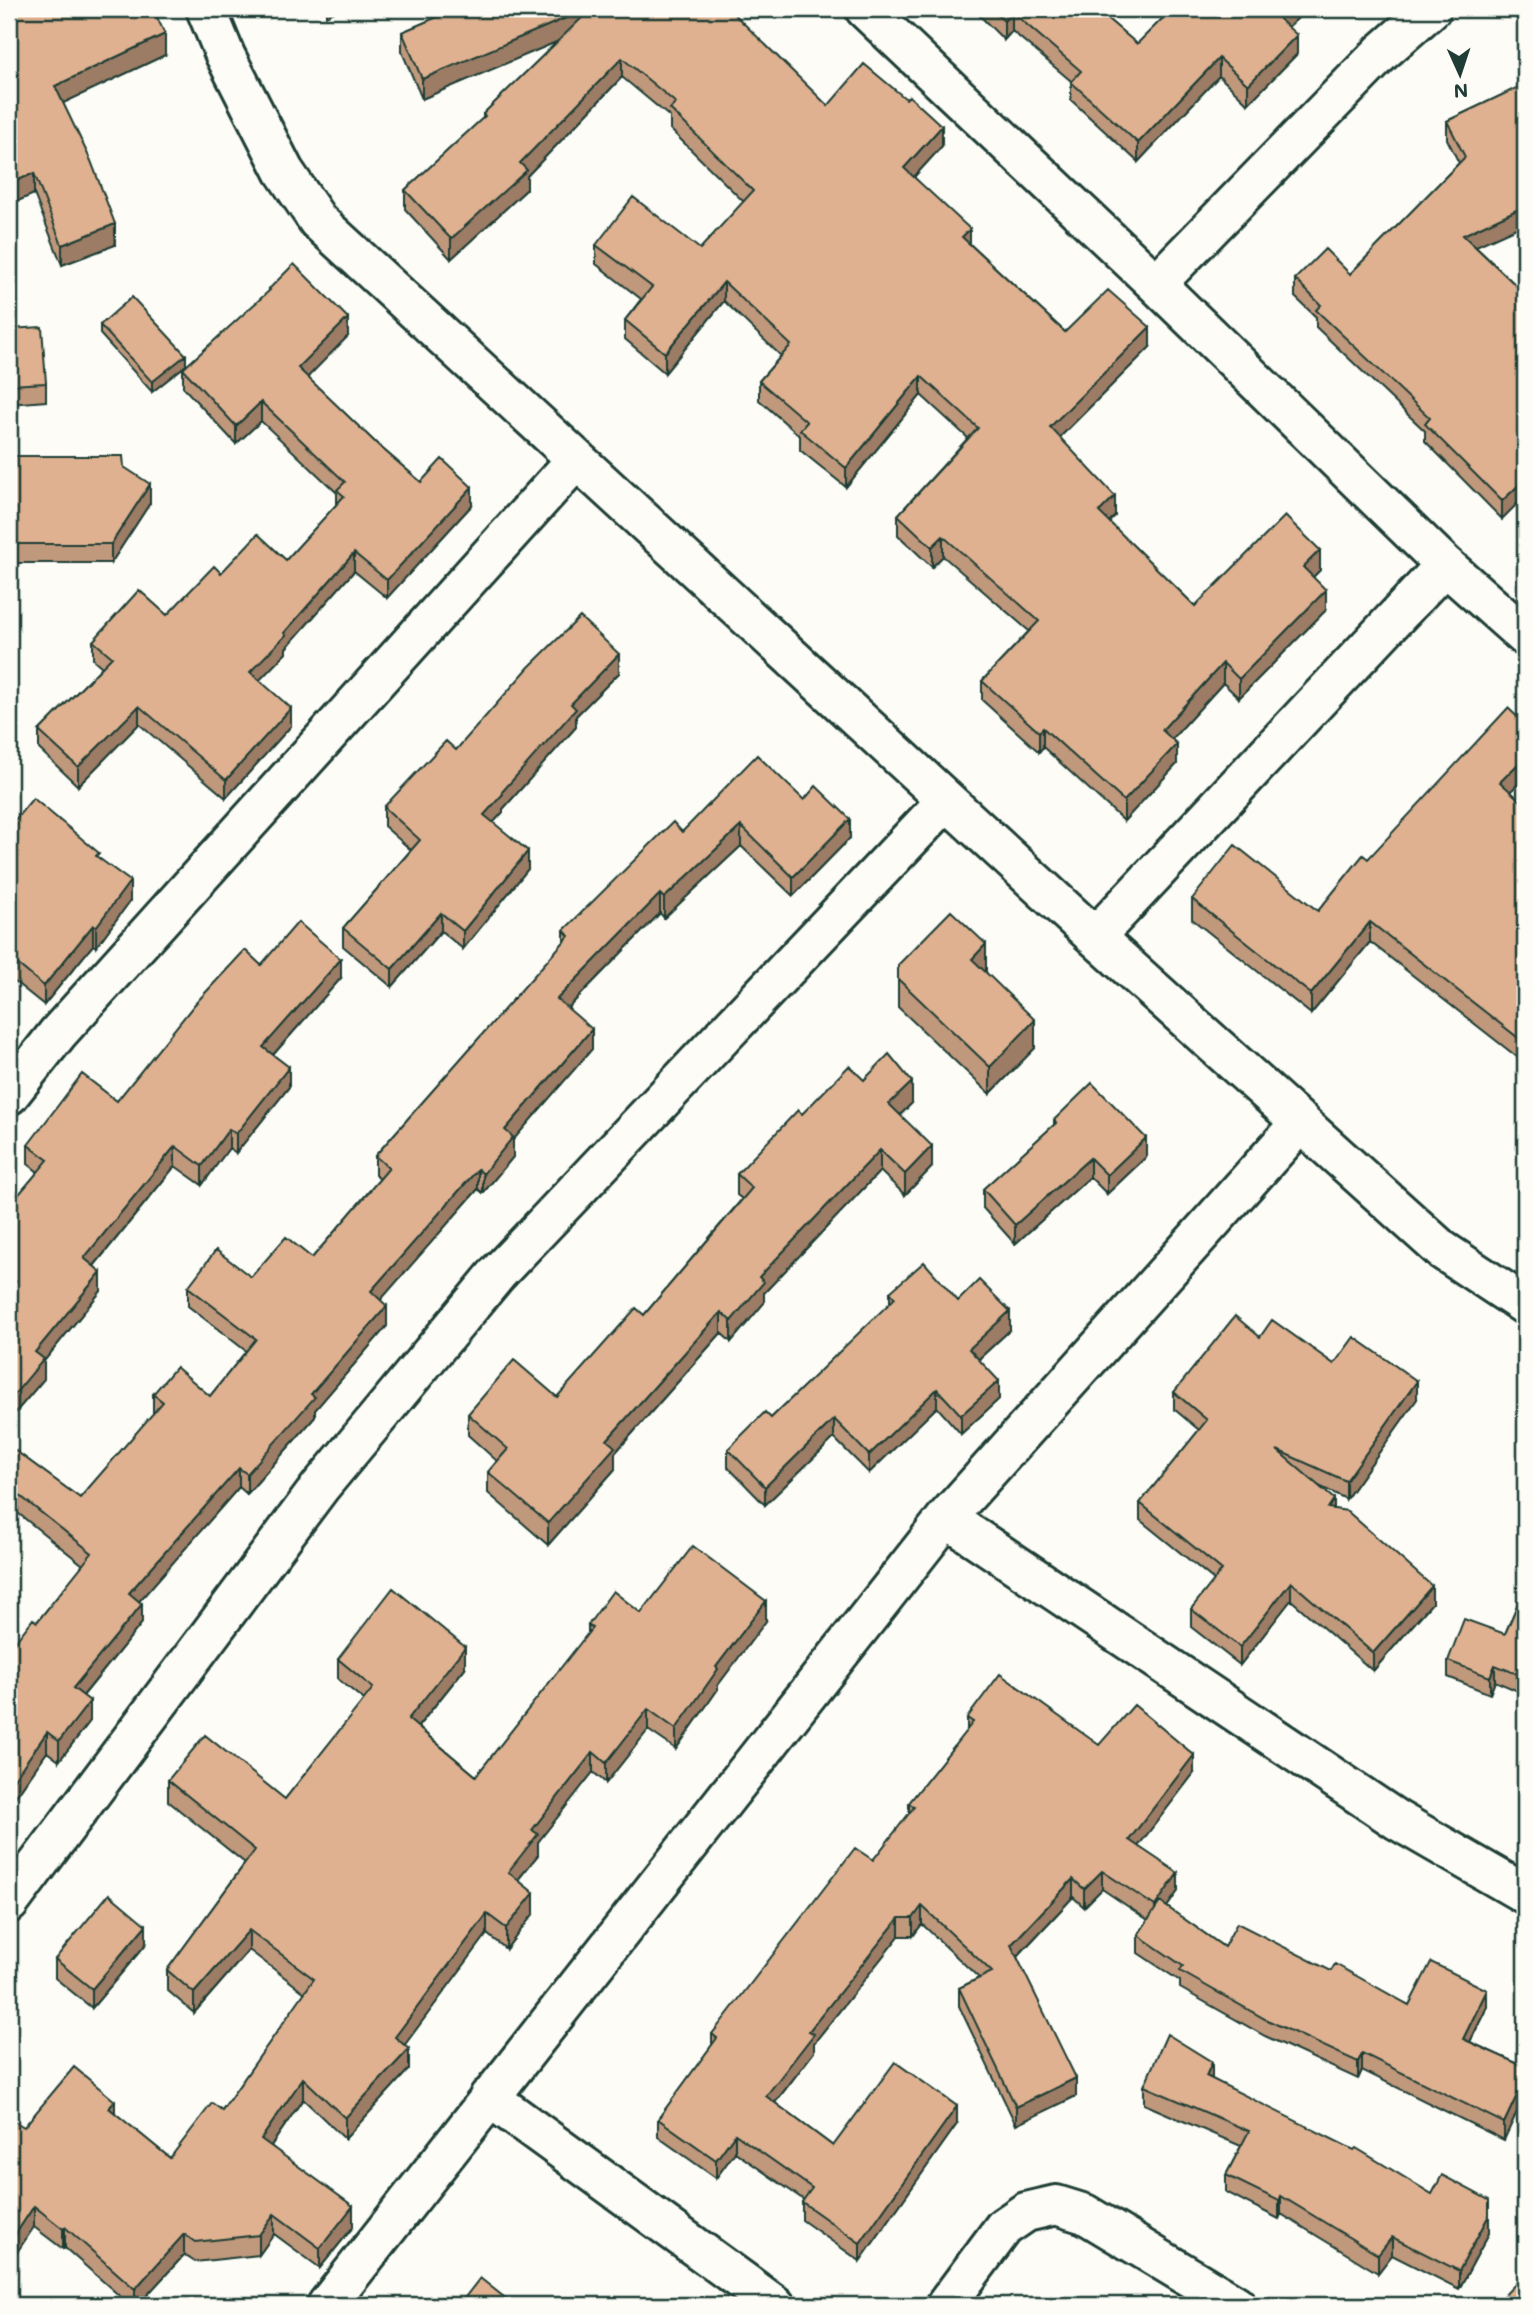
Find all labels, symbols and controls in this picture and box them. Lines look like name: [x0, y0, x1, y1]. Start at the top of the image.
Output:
north arrow: [1426, 38, 1496, 108]
text: N: [1453, 79, 1469, 104]

